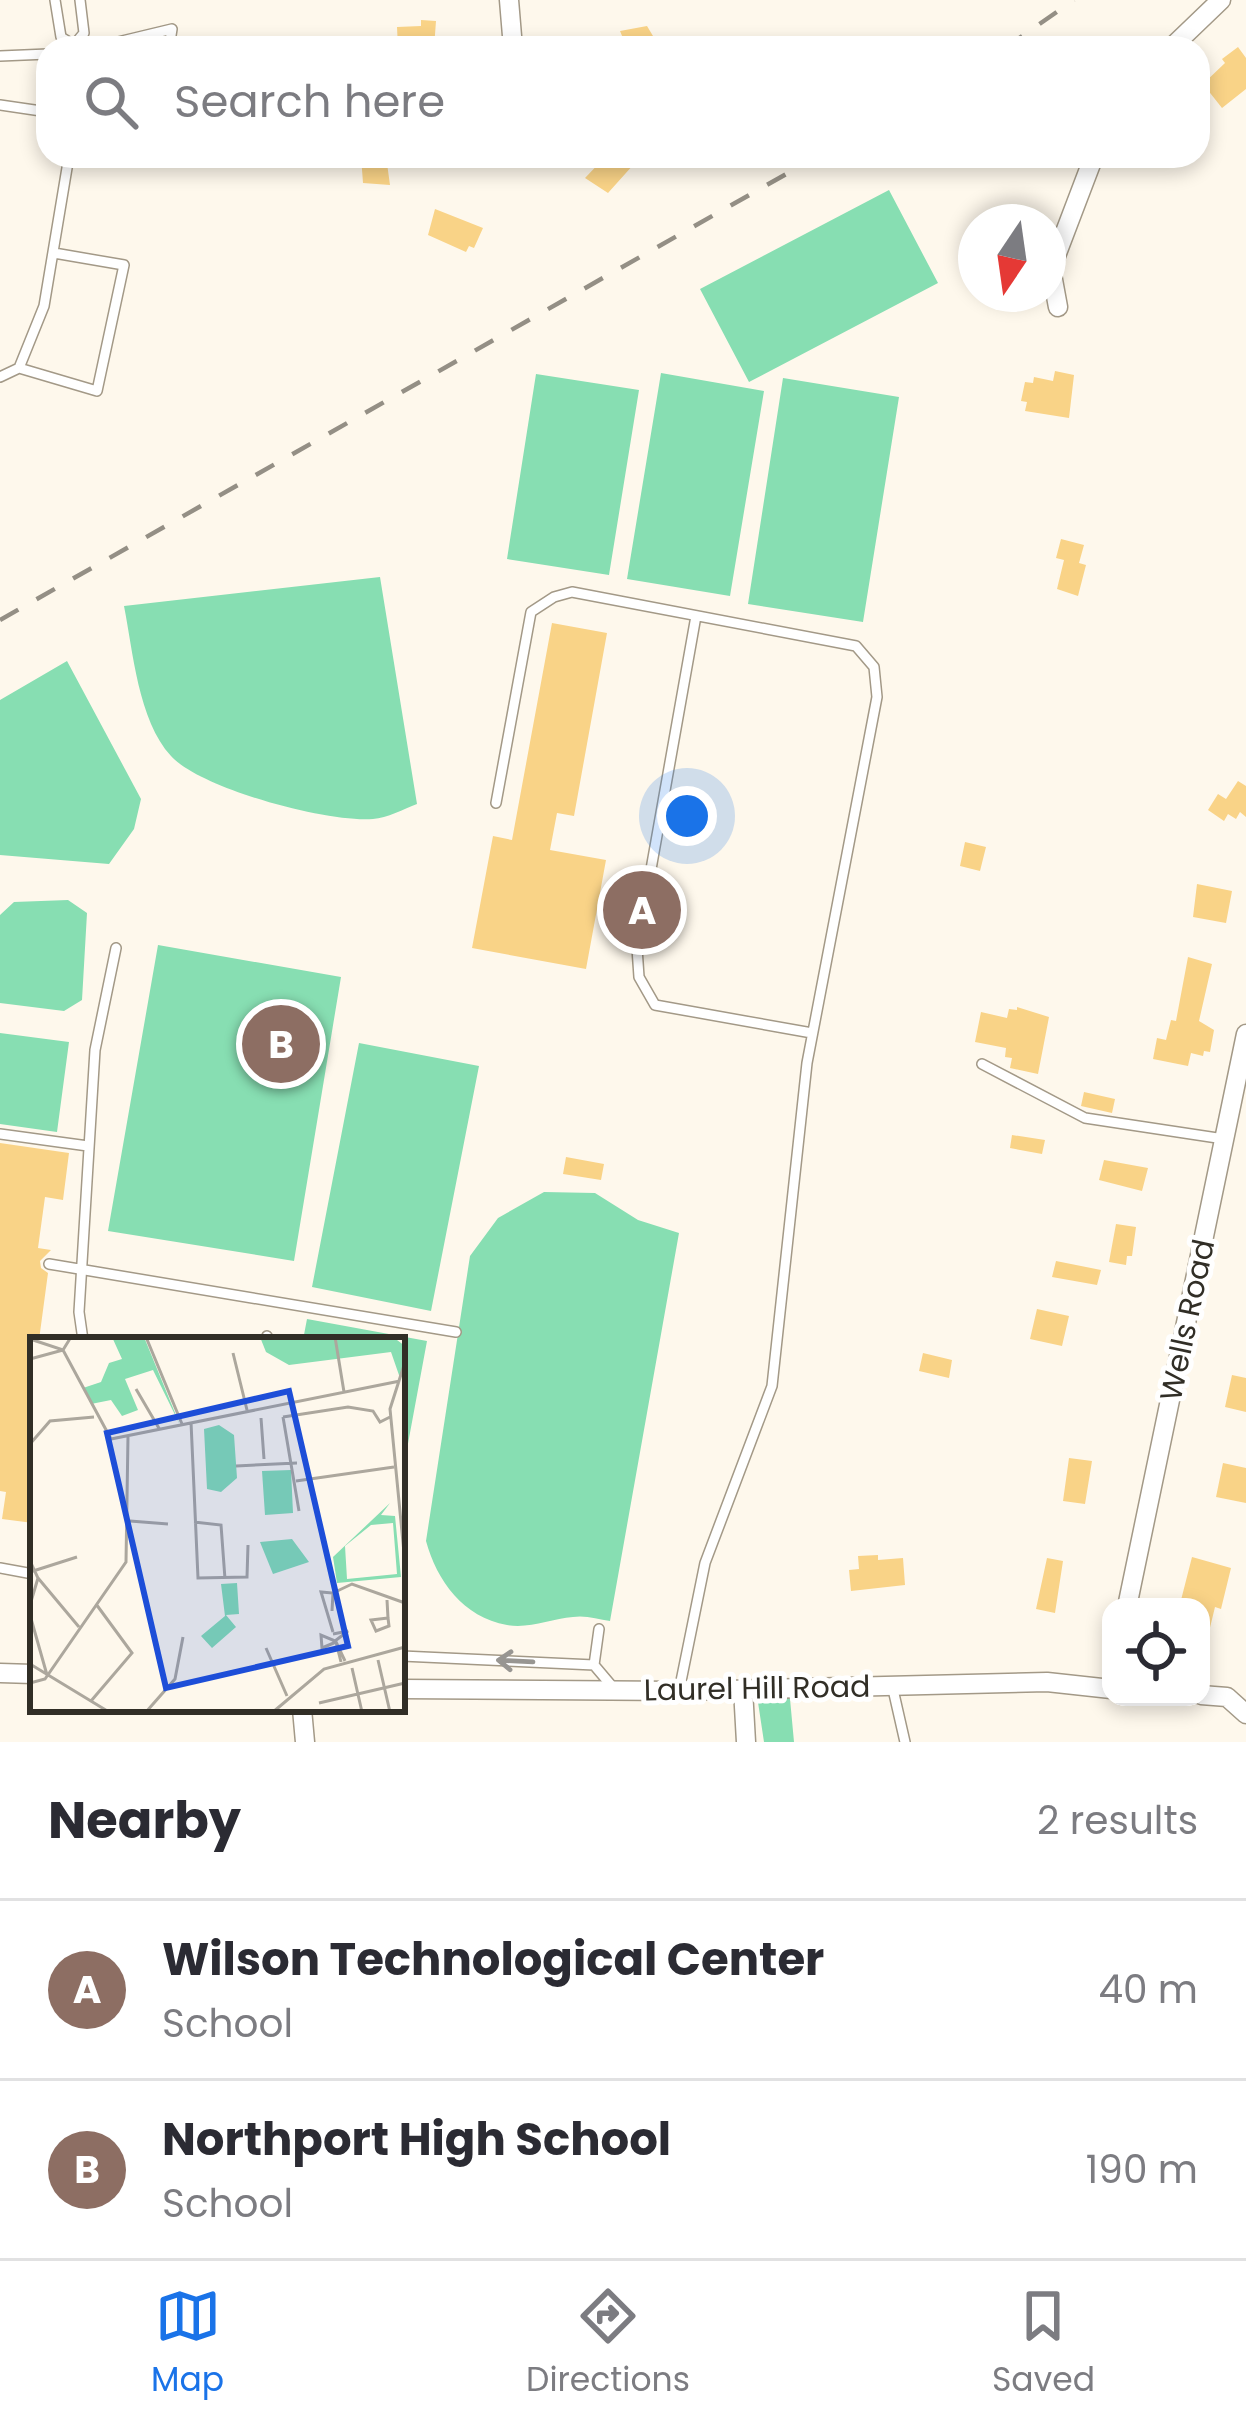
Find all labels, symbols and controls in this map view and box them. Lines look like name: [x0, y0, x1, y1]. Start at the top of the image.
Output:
search box: [36, 36, 1210, 168]
icon: search: [78, 69, 144, 135]
text: Search here: [174, 70, 445, 133]
north arrow: [958, 204, 1066, 312]
your location: [657, 786, 717, 846]
pin: A: [603, 865, 681, 955]
pin: B: [242, 999, 320, 1089]
street label: Wells Road: [1149, 1235, 1225, 1405]
inset map: [30, 1337, 405, 1712]
map controls: [1102, 1598, 1210, 1706]
button: locate: [1102, 1598, 1210, 1706]
one-way arrow: [496, 1649, 535, 1672]
street label: Laurel Hill Road: [643, 1665, 871, 1711]
text: Nearby: [48, 1784, 241, 1856]
text: 2 results: [1037, 1793, 1198, 1848]
text: Wilson Technological Center: [162, 1928, 824, 1991]
text: A: [73, 1962, 101, 2017]
text: 40 m: [1098, 1962, 1198, 2017]
text: School: [162, 1996, 293, 2051]
text: Northport High School: [162, 2108, 671, 2171]
text: B: [74, 2142, 100, 2197]
text: 190 m: [1086, 2142, 1198, 2197]
text: School: [162, 2176, 293, 2231]
tab: Map: [151, 2283, 224, 2405]
tab: Directions: [526, 2283, 690, 2405]
tab: Saved: [992, 2283, 1095, 2405]

